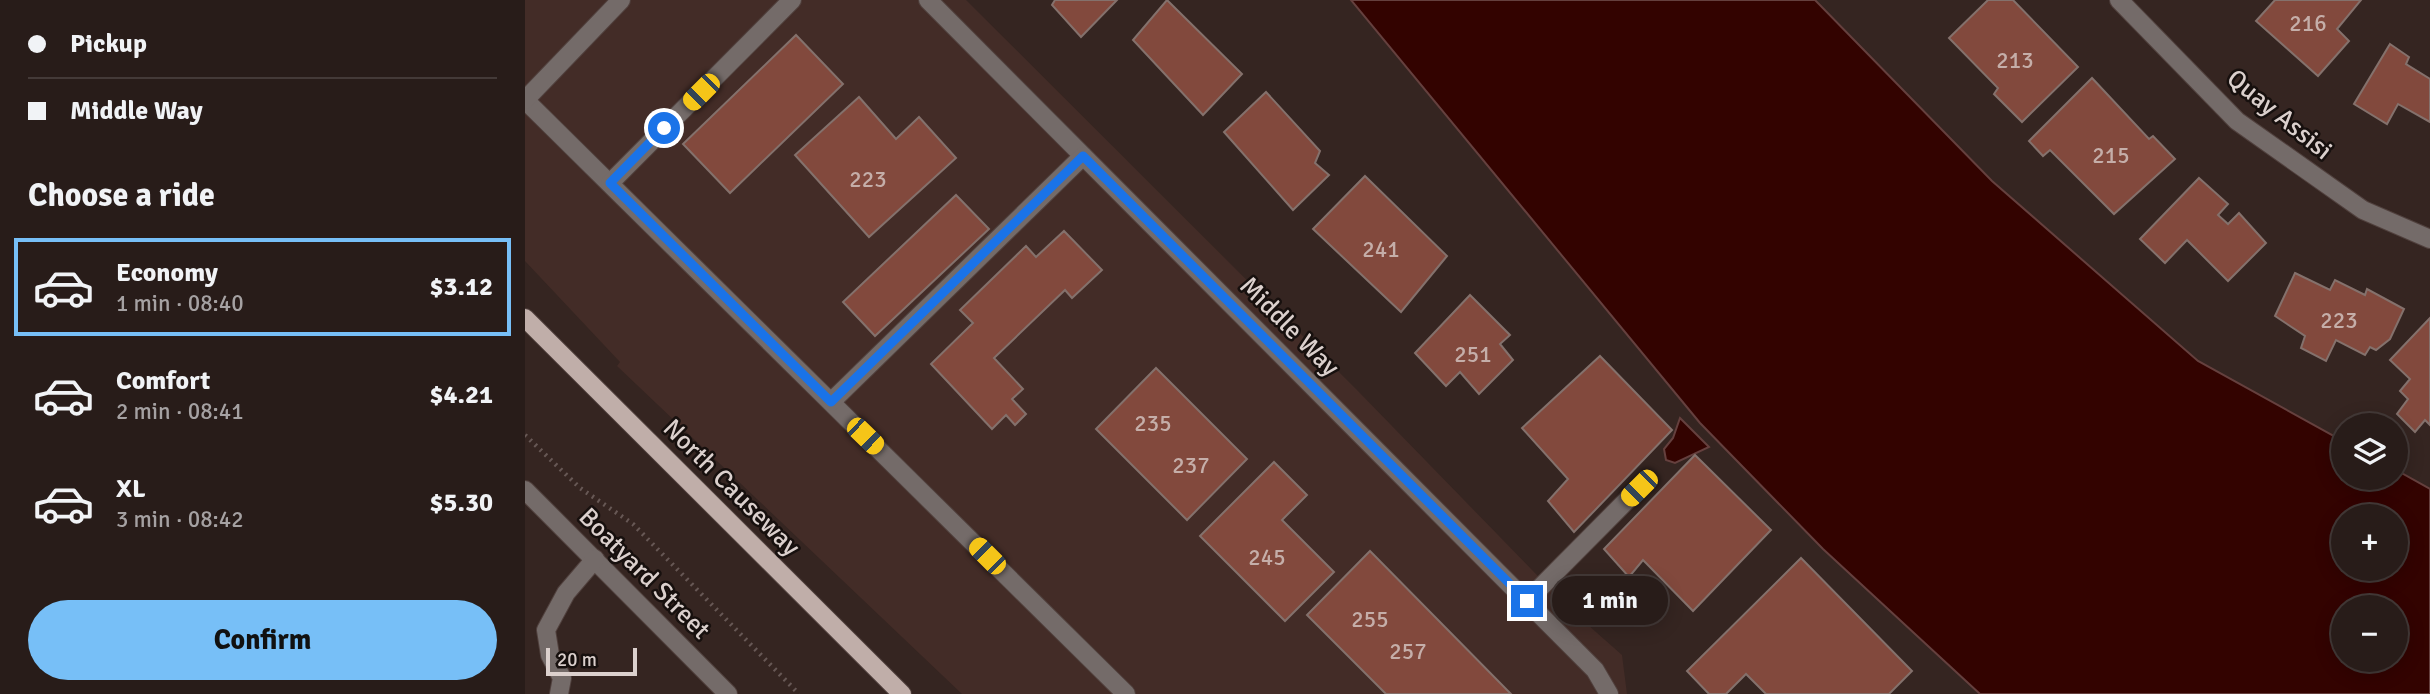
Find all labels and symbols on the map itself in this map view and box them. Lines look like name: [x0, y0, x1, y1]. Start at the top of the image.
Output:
house number: 216: [2289, 9, 2327, 38]
house number: 213: [1996, 46, 2034, 75]
street label: Quay Assisi: [2220, 63, 2338, 167]
car: [679, 70, 724, 114]
route start: [648, 112, 680, 144]
house number: 215: [2092, 141, 2130, 170]
house number: 223: [849, 165, 887, 194]
house number: 241: [1362, 235, 1400, 264]
street label: Middle Way: [1233, 270, 1346, 383]
house number: 223: [2320, 306, 2358, 335]
house number: 251: [1454, 340, 1492, 369]
house number: 235: [1134, 409, 1172, 438]
street label: North Causeway: [656, 412, 807, 563]
car: [843, 414, 888, 458]
house number: 237: [1172, 451, 1210, 480]
car: [1617, 466, 1662, 510]
street label: Boatyard Street: [572, 501, 717, 646]
car: [965, 534, 1010, 578]
house number: 245: [1248, 543, 1286, 572]
callout: 1 min: [1551, 576, 1667, 626]
route end: [1511, 585, 1543, 617]
house number: 255: [1351, 605, 1389, 634]
house number: 257: [1389, 637, 1427, 666]
scale bar: [546, 645, 637, 677]

